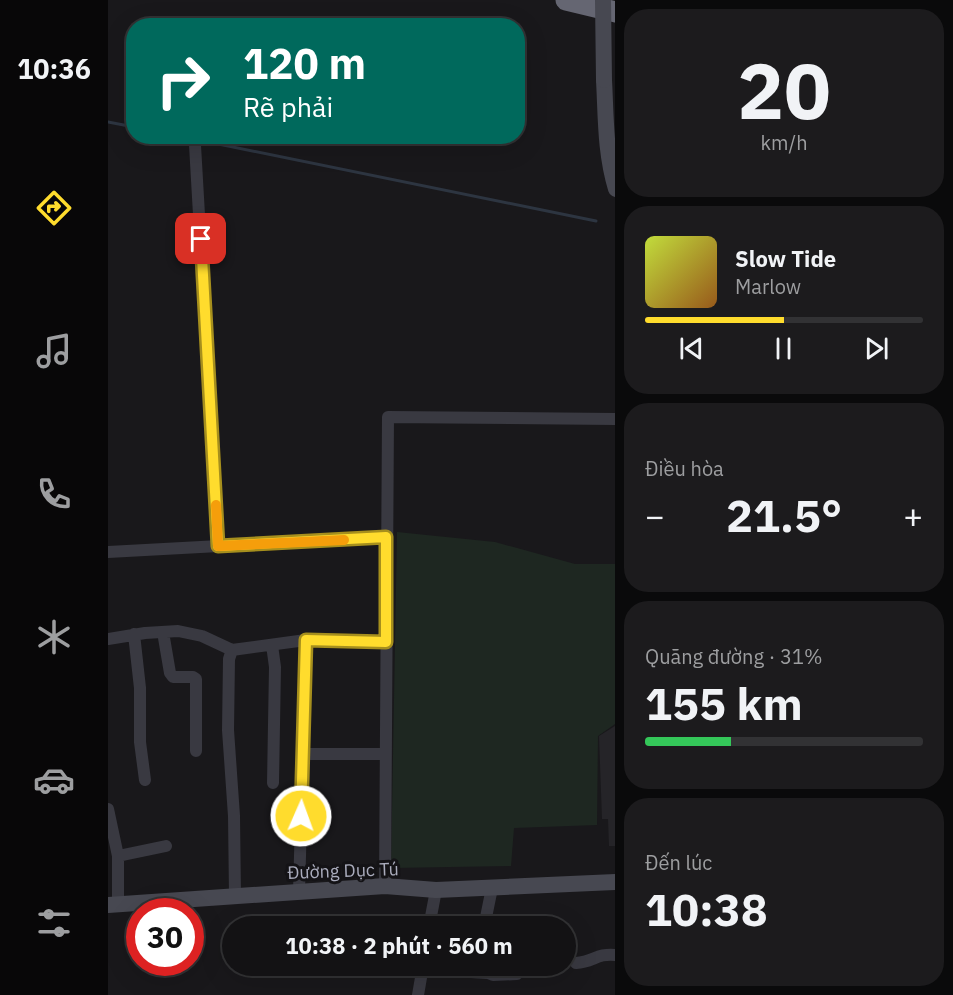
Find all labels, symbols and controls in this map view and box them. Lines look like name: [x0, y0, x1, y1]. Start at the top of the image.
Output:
text: 120 m: [243, 36, 366, 91]
text: 20: [737, 39, 831, 140]
icon: right: [144, 42, 222, 120]
text: 10:36: [17, 51, 91, 86]
text: Rẽ phải: [243, 89, 333, 124]
text: km/h: [760, 129, 808, 156]
icon: directions: [33, 187, 75, 229]
pin: [175, 213, 226, 264]
icon: arrive: [184, 222, 217, 255]
text: Slow Tide: [735, 244, 836, 273]
text: Marlow: [735, 273, 801, 300]
icon: music: [33, 330, 75, 372]
icon: previous: [675, 332, 708, 365]
icon: pause: [767, 332, 800, 365]
icon: next: [860, 332, 893, 365]
text: Điều hòa: [645, 455, 724, 482]
icon: phone: [33, 473, 75, 515]
text: 21.5°: [726, 486, 842, 544]
text: −: [645, 494, 665, 537]
text: +: [903, 494, 923, 537]
icon: climate: [33, 616, 75, 658]
text: Quãng đường · 31%: [645, 643, 822, 670]
text: 155 km: [645, 674, 803, 732]
icon: car: [33, 759, 75, 801]
position arrow: [269, 784, 333, 848]
text: Đến lúc: [645, 849, 712, 876]
street label: Đường Dục Tú: [287, 857, 399, 884]
text: 10:38: [645, 880, 768, 938]
speed limit sign: 30: [126, 898, 204, 976]
icon: filters: [33, 902, 75, 944]
text: 10:38 · 2 phút · 560 m: [285, 931, 513, 960]

